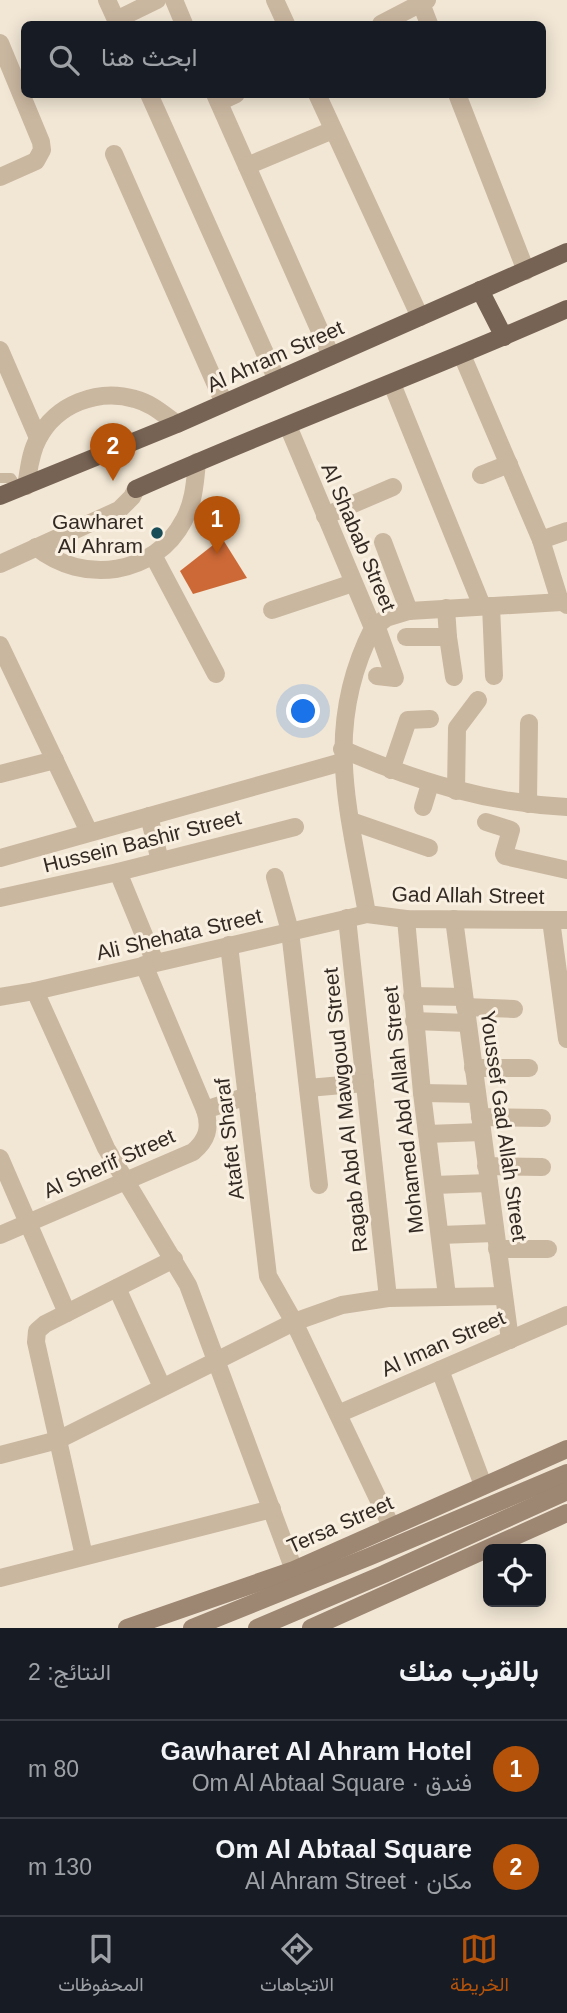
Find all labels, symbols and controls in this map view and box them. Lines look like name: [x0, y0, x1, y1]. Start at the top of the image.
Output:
search box: [21, 21, 546, 98]
icon: search: [45, 41, 83, 79]
text: ابحث هنا: [101, 42, 197, 72]
street label: Al Ahram Street: [203, 316, 347, 396]
pin: 2: [90, 423, 136, 481]
street label: Al Shabab Street: [317, 459, 401, 615]
pin: 1: [194, 496, 240, 554]
place label: Gawharet Al Ahram: [52, 510, 143, 557]
marker: Gawharet Al Ahram: [149, 525, 165, 541]
your location: [286, 694, 320, 728]
street label: Hussein Bashir Street: [41, 805, 243, 877]
street label: Gad Allah Street: [391, 882, 545, 908]
street label: Ali Shehata Street: [94, 904, 264, 964]
street label: Ragab Abd Al Mawgoud Street: [319, 966, 371, 1253]
street label: Mohamed Abd Allah Street: [379, 985, 427, 1235]
street label: Youssef Gad Allah Street: [476, 1009, 532, 1243]
street label: Atafet Sharaf: [210, 1077, 248, 1201]
street label: Al Sherif Street: [40, 1124, 178, 1202]
street label: Al Iman Street: [378, 1305, 509, 1381]
street label: Tersa Street: [284, 1490, 397, 1558]
map controls: [483, 1544, 546, 1607]
button: locate: [483, 1544, 546, 1607]
text: بالقرب منك: [399, 1654, 539, 1687]
text: النتائج: 2: [28, 1659, 111, 1685]
text: Gawharet Al Ahram Hotel: [160, 1736, 472, 1766]
text: 80 m: [28, 1756, 79, 1782]
text: 1: [510, 1756, 522, 1782]
text: فندق · Om Al Abtaal Square: [192, 1770, 472, 1796]
text: Om Al Abtaal Square: [215, 1834, 472, 1864]
text: 130 m: [28, 1854, 92, 1880]
text: 2: [510, 1854, 522, 1880]
text: مكان · Al Ahram Street: [245, 1868, 472, 1894]
tab: المحفوظات: [58, 1930, 144, 2001]
tab: الاتجاهات: [260, 1930, 334, 2001]
tab: الخريطة: [450, 1930, 509, 2001]

